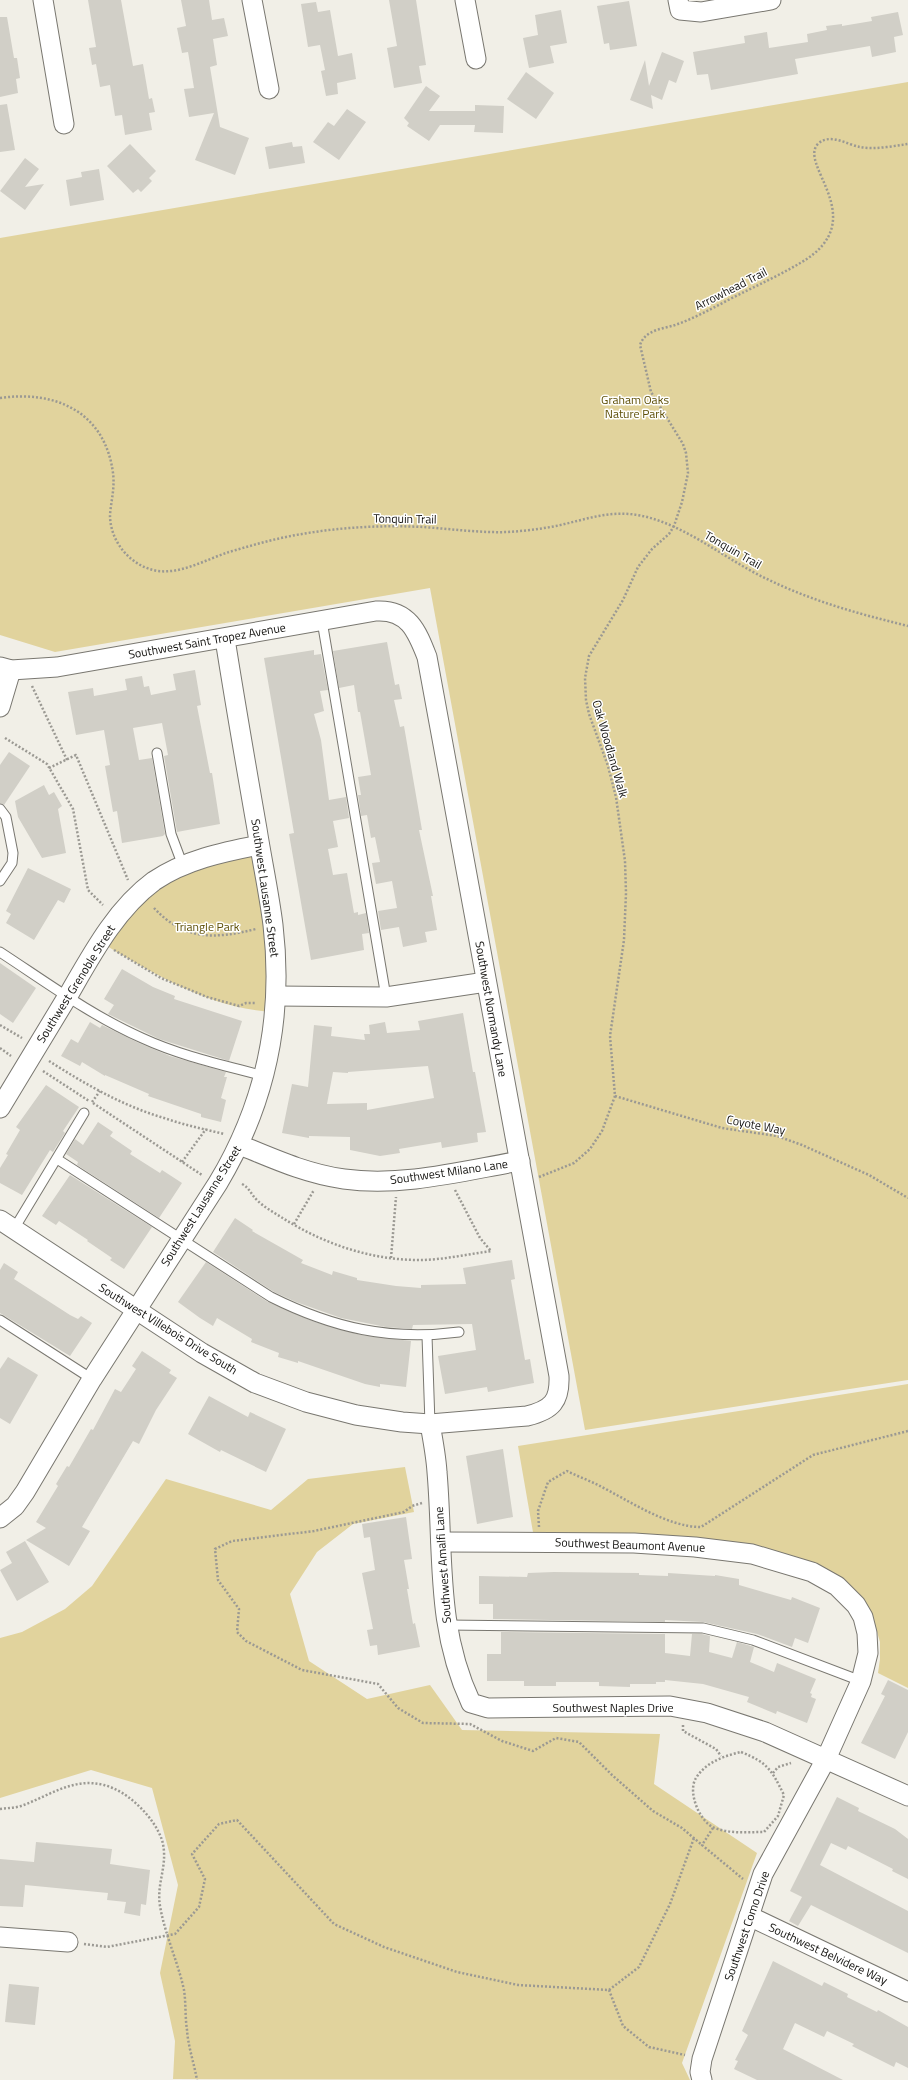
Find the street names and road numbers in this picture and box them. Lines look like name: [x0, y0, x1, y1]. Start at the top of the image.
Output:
street label: Arrowhead Trail: [691, 262, 770, 315]
street label: Tonquin Trail: [373, 508, 437, 529]
street label: Tonquin Trail: [701, 526, 765, 574]
street label: Southwest Saint Tropez Avenue: [127, 617, 287, 664]
street label: Oak Woodland Walk: [587, 698, 634, 800]
street label: Southwest Lausanne Street: [246, 817, 285, 959]
street label: Southwest Grenoble Street: [31, 920, 120, 1047]
street label: Southwest Normandy Lane: [470, 940, 513, 1078]
street label: Coyote Way: [725, 1109, 787, 1140]
street label: Southwest Lausanne Street: [156, 1141, 246, 1270]
street label: Southwest Milano Lane: [389, 1154, 509, 1189]
street label: Southwest Villebois Drive South: [95, 1278, 242, 1379]
street label: Southwest Amalfi Lane: [429, 1506, 456, 1624]
street label: Southwest Beaumont Avenue: [555, 1532, 705, 1557]
street label: Southwest Naples Drive: [552, 1698, 674, 1717]
street label: Southwest Como Drive: [719, 1868, 774, 1983]
street label: Southwest Belvidere Way: [766, 1918, 891, 1990]

